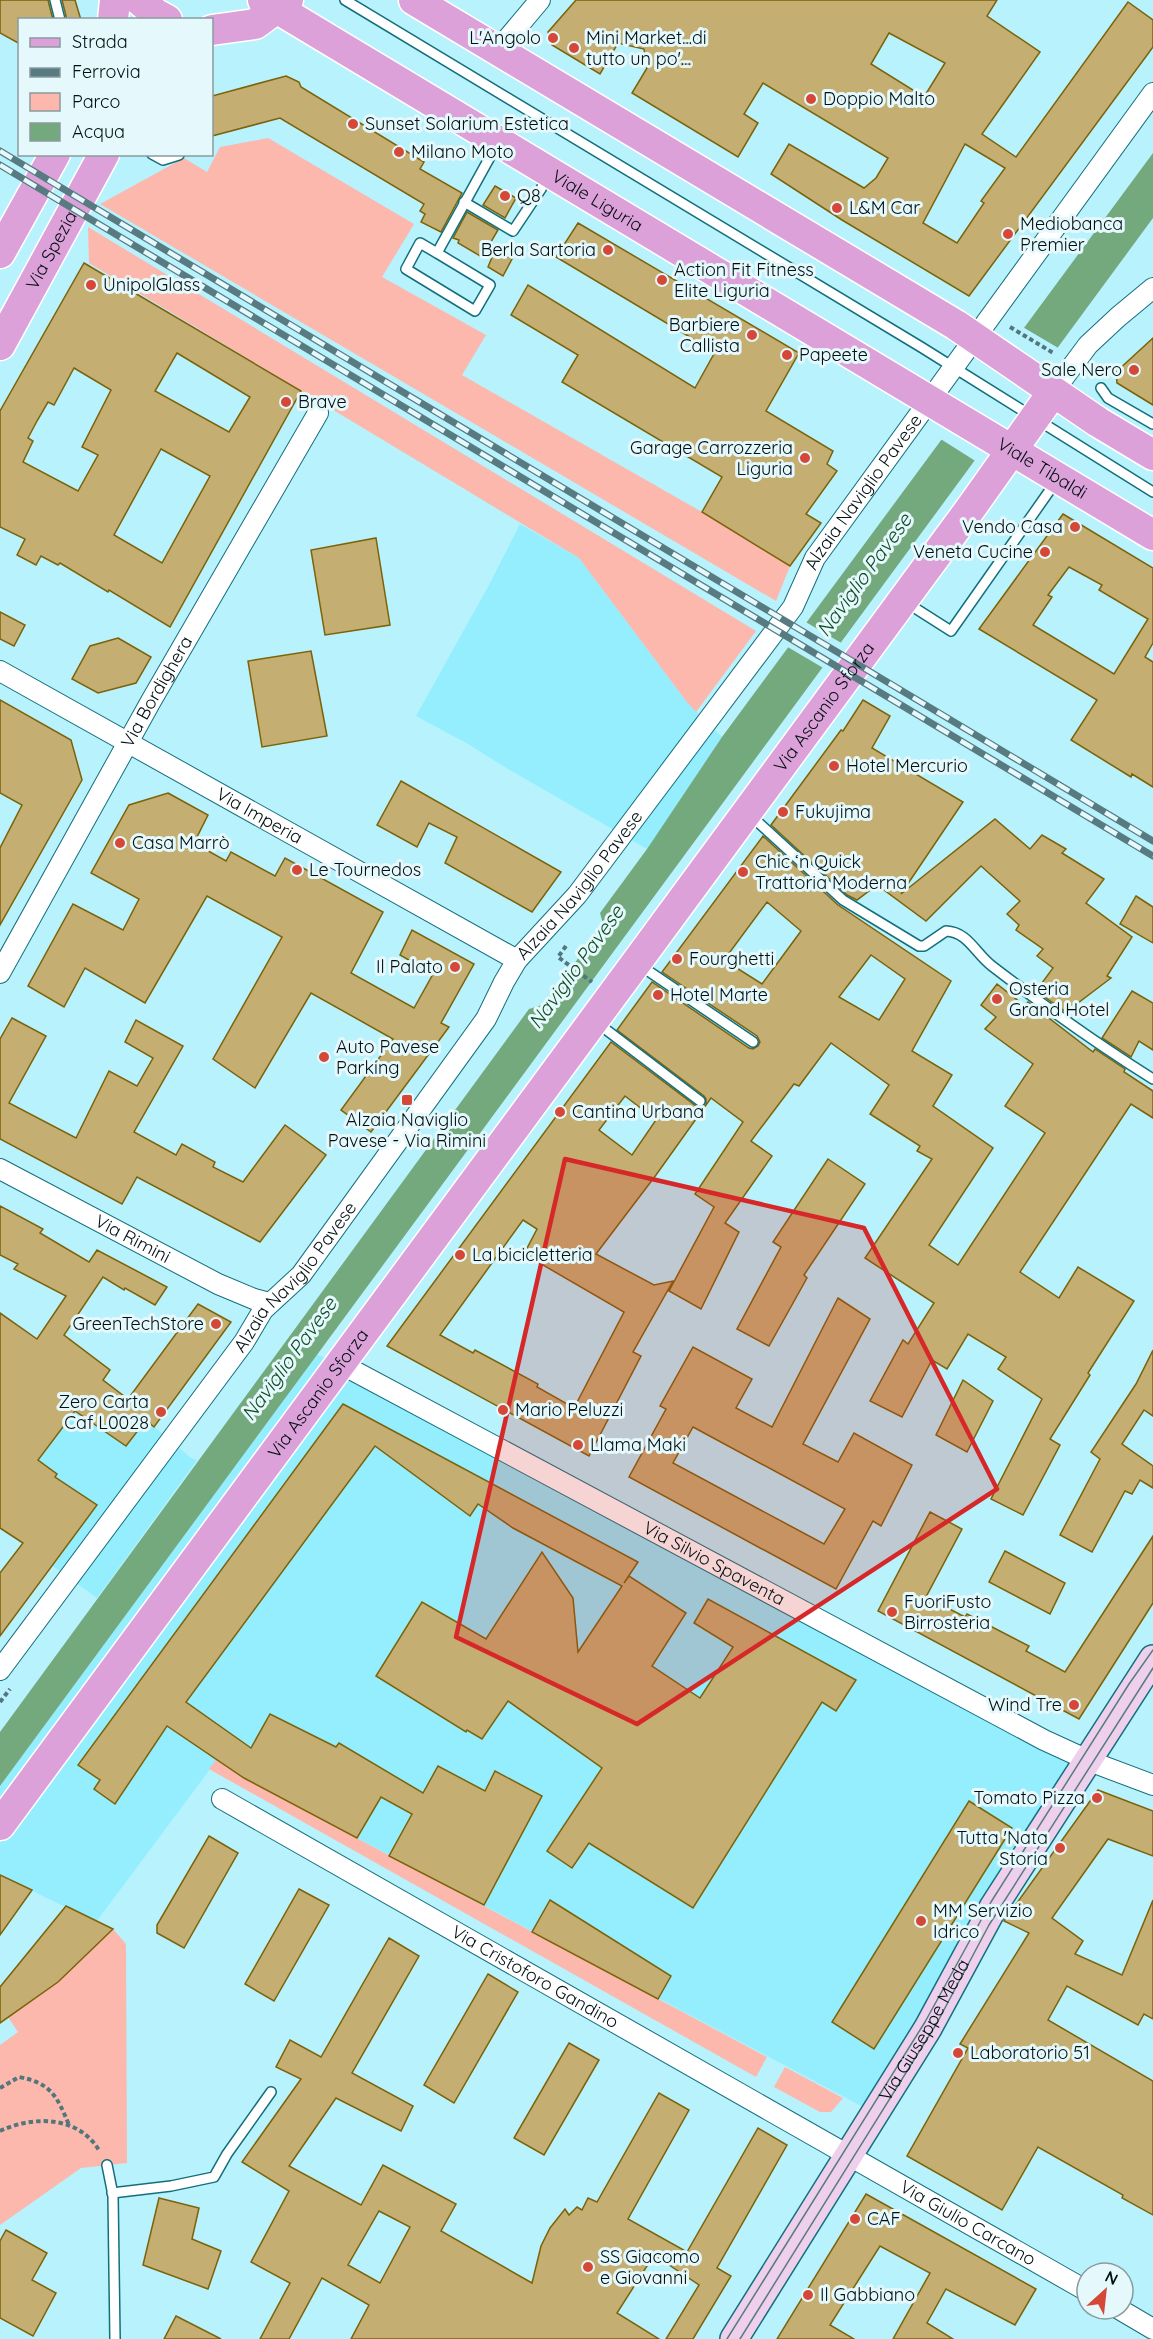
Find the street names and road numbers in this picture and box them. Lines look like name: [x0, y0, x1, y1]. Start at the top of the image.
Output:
street label: Viale Liguria: [548, 164, 647, 237]
street label: Via Spezia: [20, 207, 82, 293]
street label: Alzaia Naviglio Pavese: [803, 410, 927, 576]
street label: Viale Tibaldi: [993, 432, 1092, 504]
street label: Via Bordighera: [115, 632, 197, 751]
street label: Via Ascanio Sforza: [769, 637, 879, 776]
street label: Via Imperia: [212, 782, 307, 849]
street label: Alzaia Naviglio Pavese: [511, 806, 647, 964]
street label: Alzaia Naviglio Pavese: [228, 1197, 361, 1357]
street label: Via Rimini: [91, 1209, 175, 1268]
street label: Via Ascanio Sforza: [262, 1324, 373, 1463]
street label: Via Silvio Spaventa: [639, 1516, 789, 1610]
street label: Via Cristoforo Gandino: [447, 1920, 623, 2033]
street label: Via Giuseppe Meda: [873, 1955, 974, 2105]
street label: Via Giulio Carcano: [896, 2175, 1040, 2271]

